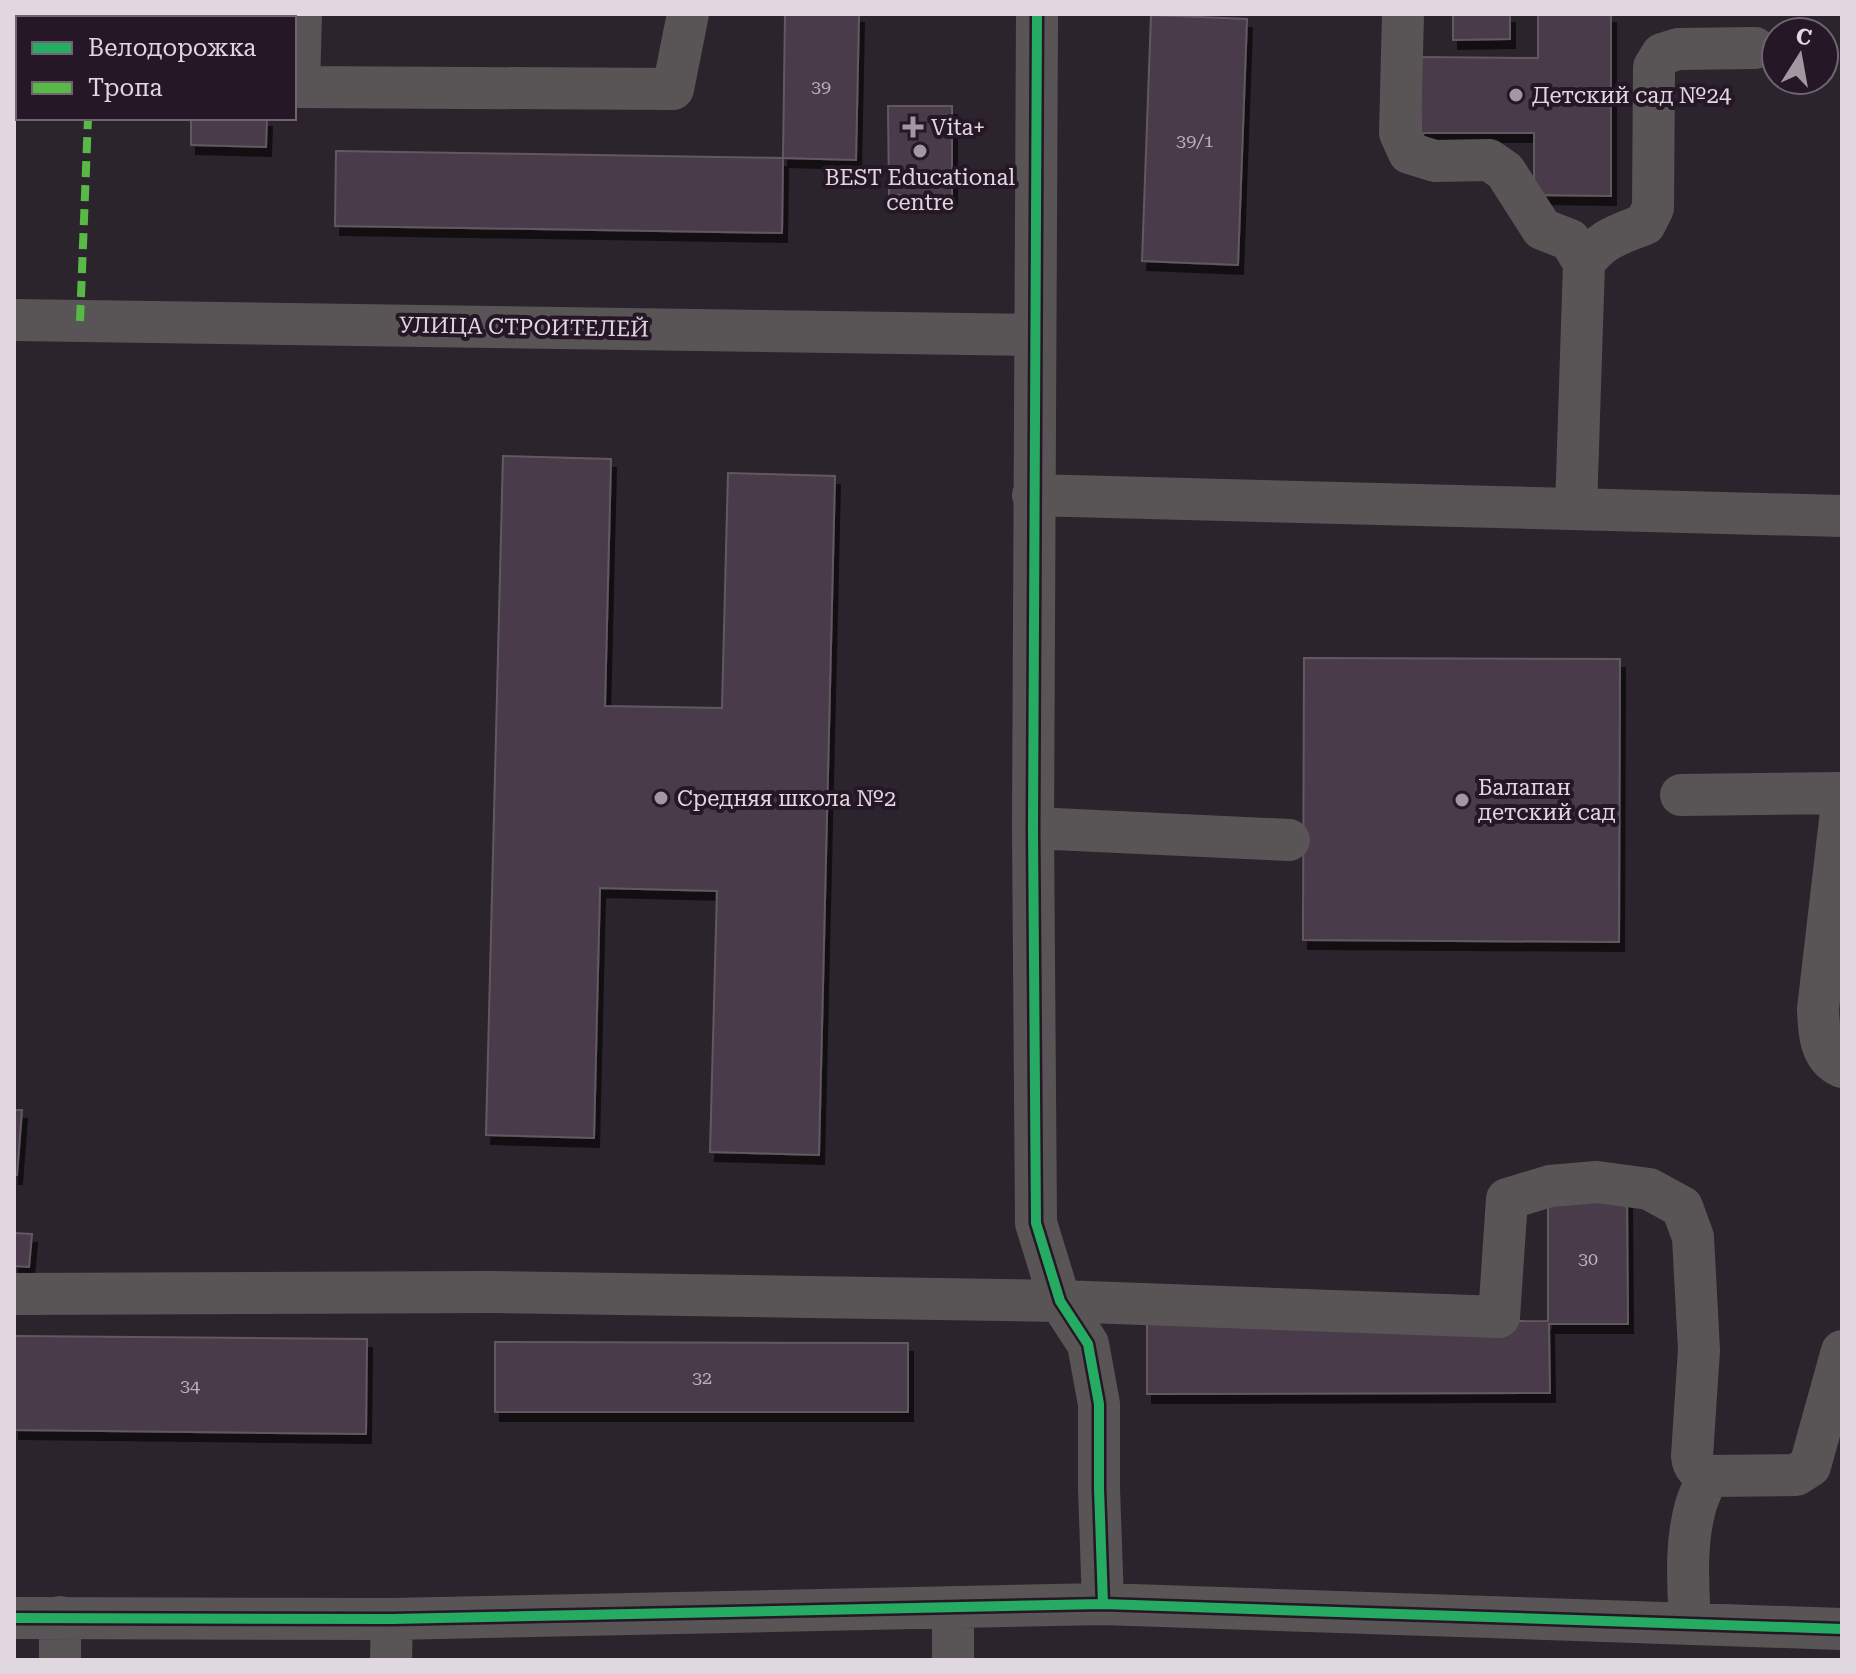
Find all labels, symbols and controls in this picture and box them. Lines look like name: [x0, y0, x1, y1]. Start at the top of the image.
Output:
legend: [16, 16, 296, 120]
north arrow: [1760, 16, 1840, 96]
text: С: [1794, 23, 1814, 51]
text: Велодорожка: [88, 34, 256, 62]
text: Тропа: [88, 74, 163, 102]
house number: 39: [811, 76, 831, 97]
place label: Детский сад №24: [1532, 83, 1732, 108]
marker: Детский сад №24: [1507, 86, 1525, 104]
place label: Vita+: [931, 115, 985, 140]
marker: Vita+: [902, 116, 924, 138]
house number: 39/1: [1176, 130, 1214, 151]
marker: BEST Educational centre: [911, 142, 929, 160]
place label: BEST Educational centre: [825, 165, 1015, 215]
street label: УЛИЦА СТРОИТЕЛЕЙ: [399, 311, 649, 342]
place label: Балапан детский сад: [1478, 775, 1616, 825]
place label: Средняя школа №2: [677, 786, 896, 811]
marker: Средняя школа №2: [652, 789, 670, 807]
marker: Балапан детский сад: [1453, 791, 1471, 809]
house number: 30: [1578, 1248, 1598, 1269]
house number: 32: [692, 1367, 712, 1388]
house number: 34: [180, 1375, 200, 1396]

